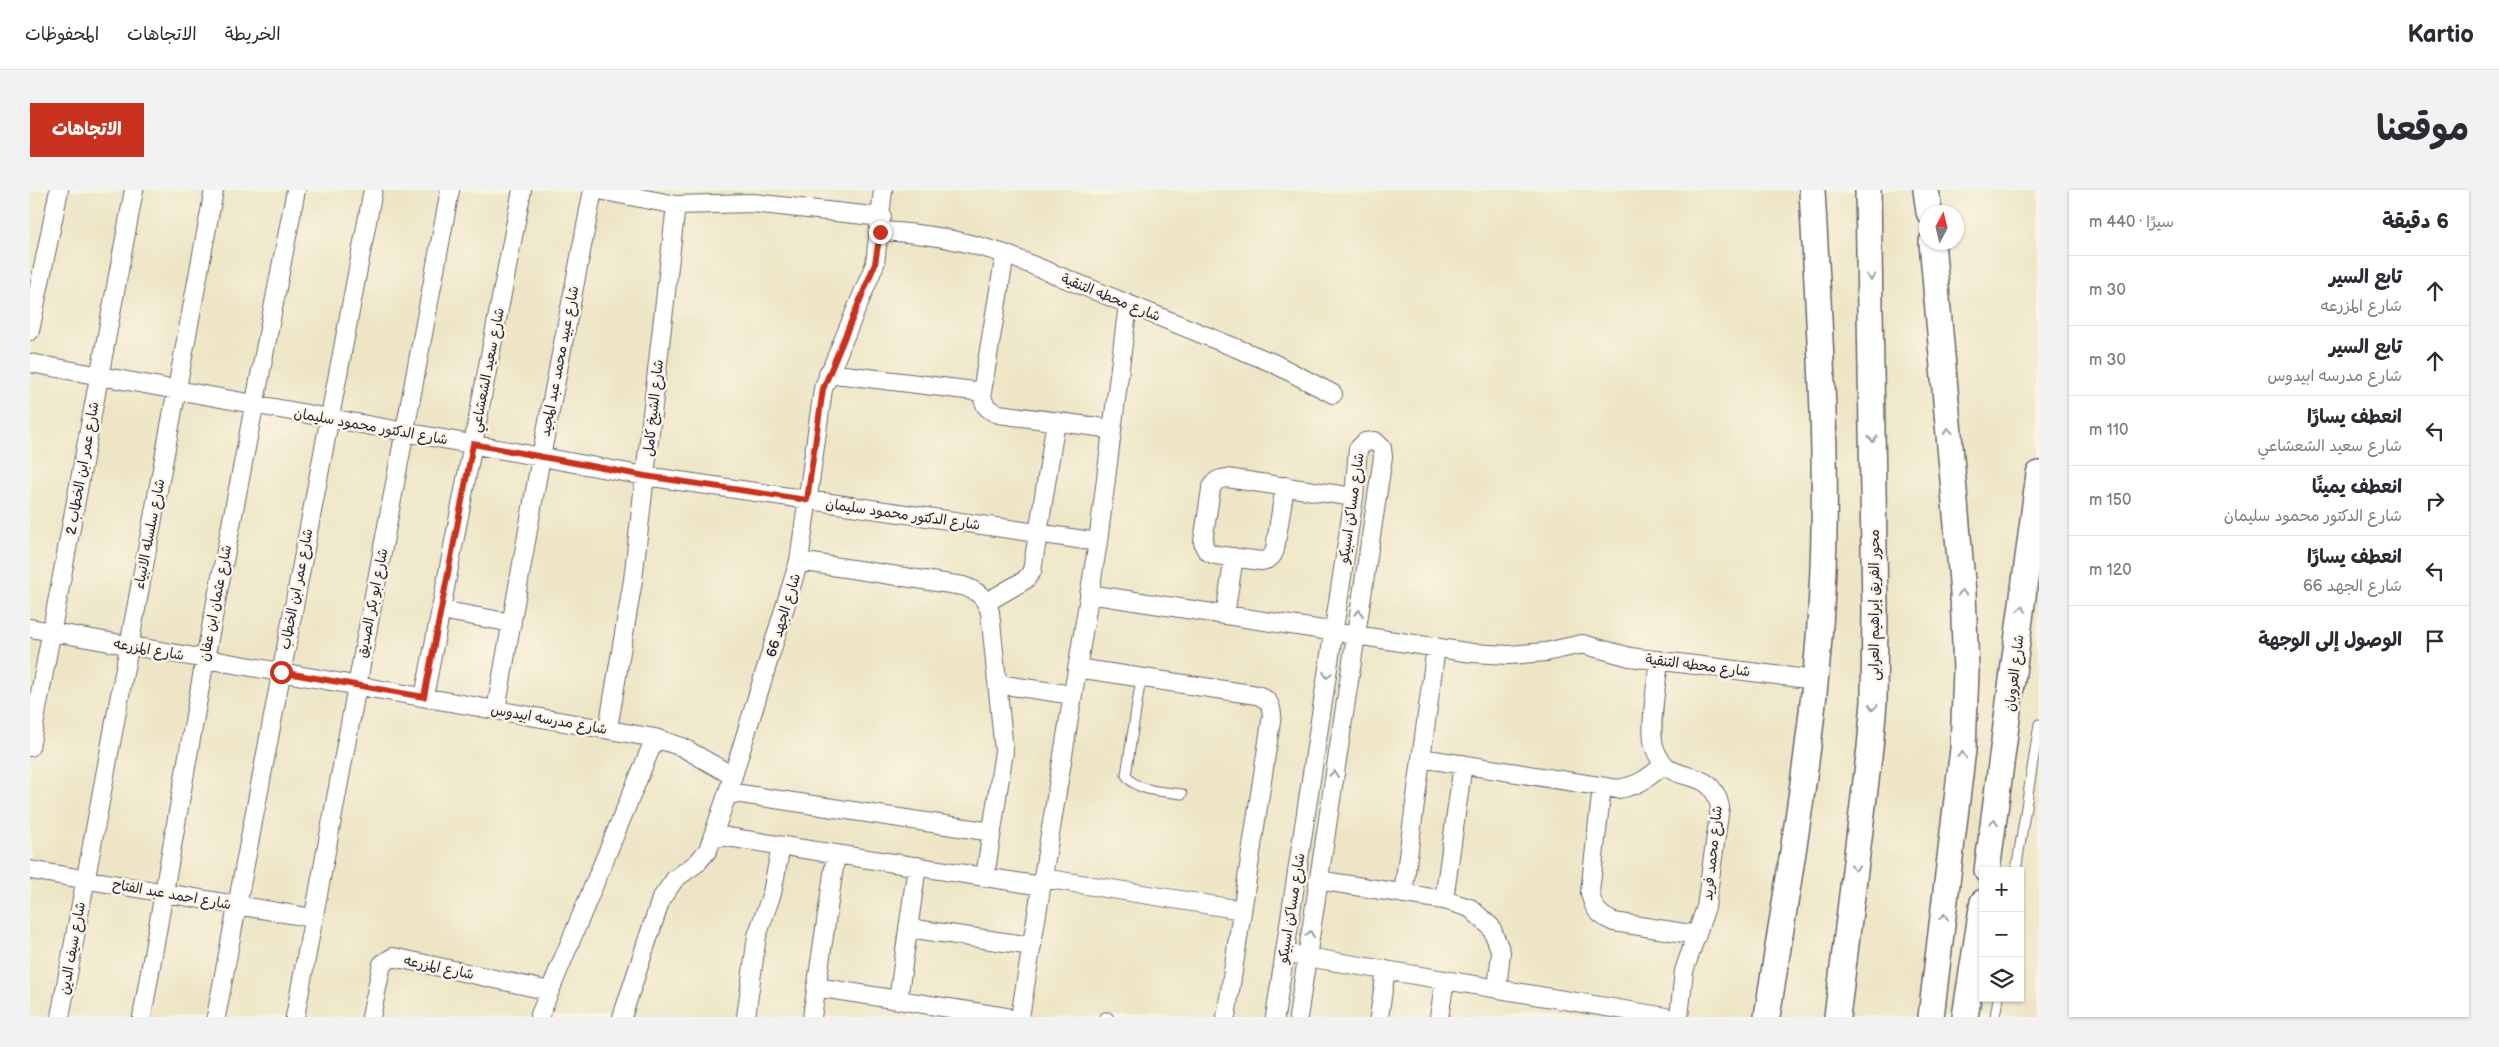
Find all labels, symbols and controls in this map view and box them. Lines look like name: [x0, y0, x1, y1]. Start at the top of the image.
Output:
text: Kartio: [2407, 20, 2474, 49]
text: المحفوظات: [25, 24, 99, 45]
text: الاتجاهات: [127, 24, 197, 45]
text: الخريطة: [225, 24, 281, 45]
button: الاتجاهات: [30, 103, 144, 157]
text: موقعنا: [2376, 108, 2469, 151]
north arrow: [1919, 205, 1964, 250]
text: 6 دقيقة: [2382, 209, 2449, 234]
text: سيرًا · 440 m: [2089, 213, 2174, 232]
route end: [869, 221, 892, 244]
text: تابع السير: [2329, 266, 2402, 289]
street label: شارع محطه التنقية: [1058, 270, 1163, 326]
one-way arrow: [1866, 273, 1876, 281]
icon: ahead: [2421, 277, 2449, 305]
text: 30 m: [2089, 281, 2126, 300]
street label: شارع عبيد محمد عبد المجيد: [537, 284, 583, 438]
text: شارع المزرعه: [2321, 297, 2402, 316]
street label: شارع سعيد الشعشاعي: [467, 306, 512, 434]
text: تابع السير: [2329, 336, 2402, 359]
icon: ahead: [2421, 347, 2449, 375]
text: 30 m: [2089, 351, 2126, 370]
street label: شارع الشيخ كامل: [640, 359, 668, 458]
text: شارع مدرسه ابيدوس: [2268, 367, 2402, 386]
street label: شارع عمر ابن الخطاب 2: [62, 400, 104, 536]
street label: شارع الدكتور محمود سليمان: [292, 405, 449, 449]
text: انعطف يسارًا: [2307, 406, 2402, 429]
icon: left: [2421, 417, 2449, 445]
text: 110 m: [2089, 421, 2128, 440]
one-way arrow: [1943, 427, 1954, 435]
one-way arrow: [1868, 436, 1878, 443]
text: شارع سعيد الشعشاعي: [2258, 437, 2402, 456]
street label: شارع مساكن اسبيكو: [1335, 452, 1369, 566]
text: انعطف يمينًا: [2312, 476, 2402, 499]
street label: شارع سلسله الانبياء: [130, 477, 170, 591]
icon: right: [2421, 487, 2449, 515]
text: 150 m: [2089, 491, 2131, 510]
street label: شارع الدكتور محمود سليمان: [824, 495, 981, 535]
text: شارع الدكتور محمود سليمان: [2224, 507, 2402, 526]
street label: شارع عمر ابن الخطاب: [276, 527, 318, 651]
street label: محور الفريق إبراهيم العرابى: [1866, 529, 1885, 681]
street label: شارع عثمان ابن عفان: [196, 543, 236, 663]
text: انعطف يسارًا: [2307, 546, 2402, 569]
street label: شارع ابو بكر الصديق: [354, 547, 392, 659]
icon: left: [2421, 557, 2449, 585]
text: 120 m: [2089, 561, 2132, 580]
street label: شارع الجهد 66: [763, 571, 805, 659]
text: شارع الجهد 66: [2303, 577, 2402, 596]
one-way arrow: [1957, 589, 1968, 597]
one-way arrow: [2016, 605, 2027, 613]
one-way arrow: [1353, 609, 1363, 617]
icon: arrive: [2421, 627, 2449, 655]
text: الوصول إلى الوجهة: [2258, 629, 2402, 652]
street label: شارع العروبان: [2001, 634, 2029, 713]
street label: شارع المزرعه: [112, 635, 185, 665]
street label: شارع محطه التنقية: [1645, 651, 1751, 681]
route start: [270, 661, 293, 684]
one-way arrow: [1322, 671, 1332, 679]
street label: شارع مدرسه ابيدوس: [489, 701, 608, 739]
one-way arrow: [1868, 703, 1879, 711]
one-way arrow: [1956, 751, 1967, 759]
one-way arrow: [1329, 769, 1339, 778]
street label: شارع محمد فريد: [1699, 805, 1727, 901]
one-way arrow: [1988, 818, 1999, 826]
street label: شارع مساكن اسبيكو: [1274, 852, 1310, 966]
one-way arrow: [1850, 864, 1861, 872]
map controls: [1979, 867, 2024, 1002]
button: +: [1979, 867, 2024, 912]
street label: شارع احمد عبد الفتاح: [111, 876, 232, 914]
street label: شارع سيف الدين: [56, 900, 90, 996]
one-way arrow: [1938, 912, 1949, 920]
button: −: [1979, 912, 2024, 957]
one-way arrow: [1304, 930, 1315, 938]
street label: شارع المزرعه: [402, 952, 475, 984]
button: layers: [1979, 957, 2024, 1002]

